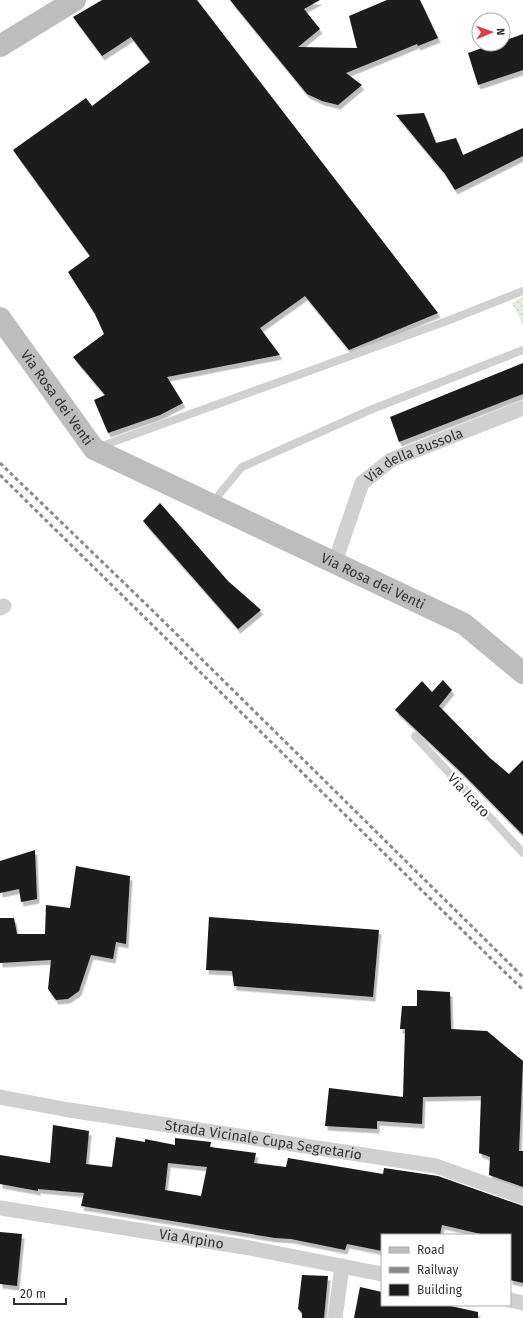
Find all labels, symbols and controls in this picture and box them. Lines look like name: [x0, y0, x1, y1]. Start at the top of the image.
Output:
north arrow: [471, 12, 511, 52]
text: N: [494, 28, 507, 36]
street label: Via Rosa dei Venti: [17, 347, 97, 449]
street label: Via della Bussola: [361, 425, 466, 487]
street label: Via Rosa dei Venti: [318, 550, 428, 613]
street label: Via Icaro: [444, 770, 493, 821]
street label: Strada Vicinale Cupa Segretario: [164, 1117, 363, 1164]
street label: Via Arpino: [158, 1226, 225, 1253]
legend: [381, 1234, 511, 1306]
text: Road: [417, 1243, 445, 1257]
text: Railway: [417, 1263, 458, 1277]
scale bar: [14, 1280, 66, 1306]
text: Building: [417, 1283, 463, 1297]
text: 20 m: [20, 1287, 46, 1301]

